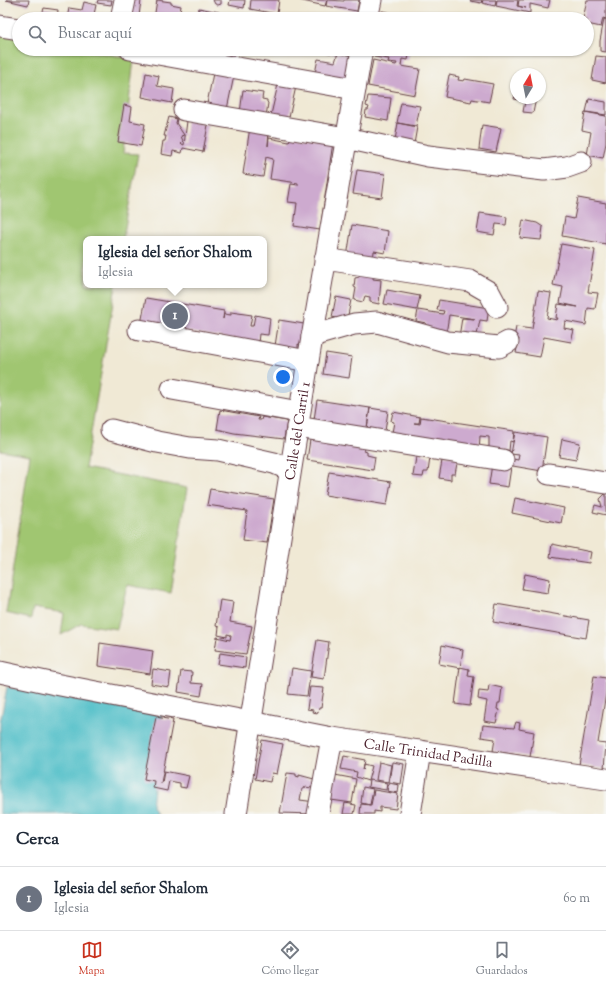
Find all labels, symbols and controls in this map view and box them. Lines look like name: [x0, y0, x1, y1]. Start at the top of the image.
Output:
search box: [12, 12, 594, 56]
icon: search: [26, 23, 48, 45]
text: Buscar aquí: [58, 24, 132, 45]
north arrow: [510, 68, 546, 104]
popup: [83, 236, 267, 288]
text: Iglesia del señor Shalom: [98, 243, 252, 264]
text: Iglesia: [98, 264, 133, 282]
pin: 1: [162, 301, 188, 331]
your location: [273, 367, 293, 387]
street label: Calle del Carril 1: [281, 380, 317, 482]
street label: Calle Trinidad Padilla: [362, 735, 494, 774]
text: Cerca: [16, 828, 59, 852]
text: Iglesia del señor Shalom: [54, 879, 208, 900]
text: 1: [27, 890, 31, 908]
text: 60 m: [563, 890, 590, 908]
text: Iglesia: [54, 900, 89, 918]
tab: Mapa: [78, 939, 105, 979]
tab: Cómo llegar: [261, 939, 319, 979]
tab: Guardados: [476, 939, 528, 979]

